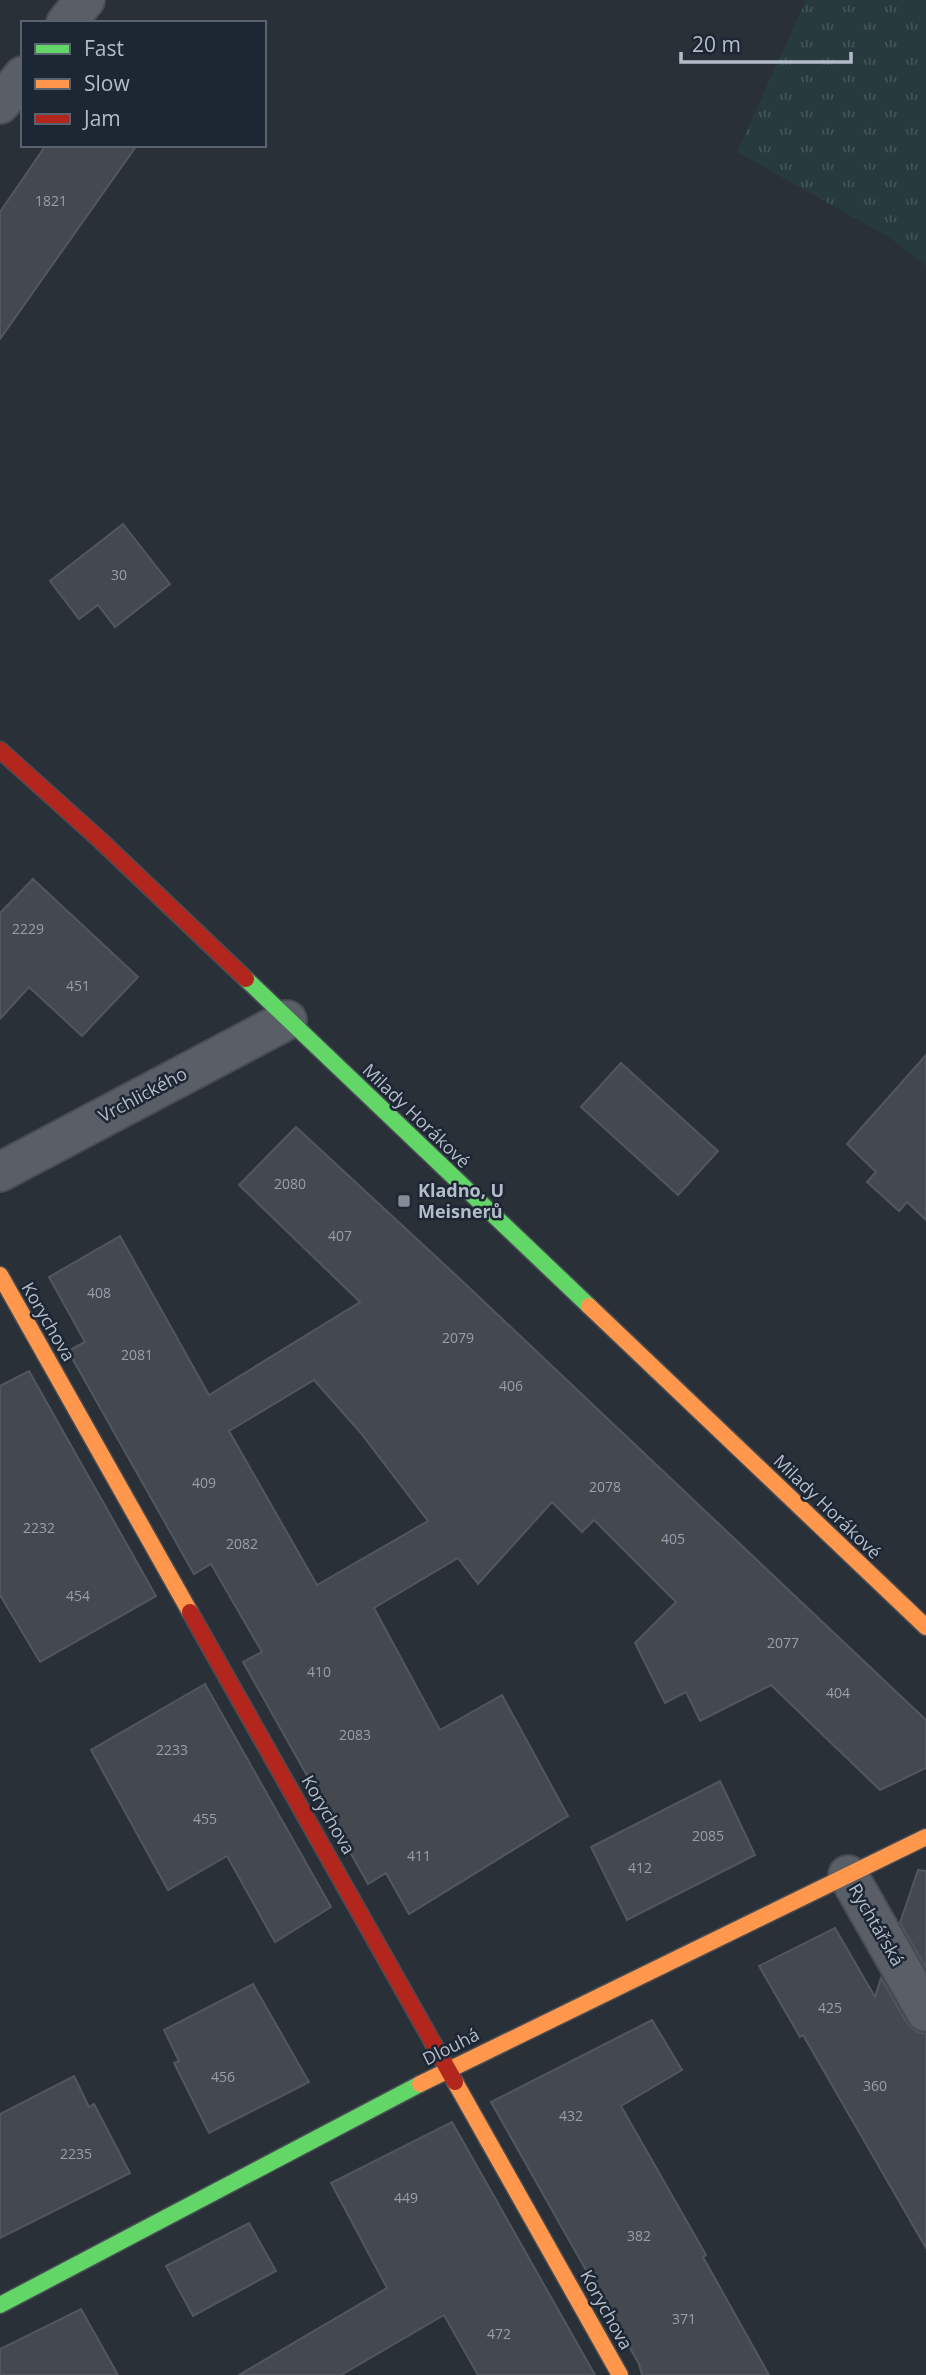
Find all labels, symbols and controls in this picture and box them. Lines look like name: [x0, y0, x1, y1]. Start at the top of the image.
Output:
legend: [21, 21, 266, 147]
scale bar: [681, 21, 851, 65]
text: 20 m: [692, 30, 741, 58]
text: Fast: [84, 34, 124, 62]
text: Slow: [84, 69, 130, 97]
text: Jam: [82, 104, 121, 132]
house number: 1821: [35, 191, 67, 210]
house number: 30: [111, 565, 127, 584]
house number: 2229: [12, 919, 44, 938]
house number: 451: [66, 976, 90, 995]
street label: Milady Horákové: [358, 1058, 476, 1173]
street label: Vrchlického: [94, 1061, 191, 1127]
house number: 2080: [274, 1174, 306, 1193]
place label: Kladno, U Meisnerů: [418, 1178, 504, 1223]
marker: Kladno, U Meisnerů: [396, 1193, 412, 1209]
house number: 407: [328, 1226, 352, 1245]
street label: Korychova: [17, 1278, 81, 1365]
house number: 408: [87, 1283, 111, 1302]
house number: 2079: [442, 1328, 474, 1347]
house number: 2081: [121, 1345, 153, 1364]
house number: 406: [499, 1376, 523, 1395]
street label: Milady Horákové: [769, 1449, 887, 1564]
house number: 409: [192, 1473, 216, 1492]
house number: 2078: [589, 1477, 621, 1496]
house number: 2232: [23, 1518, 55, 1537]
house number: 405: [661, 1529, 685, 1548]
house number: 2082: [226, 1534, 258, 1553]
house number: 454: [66, 1586, 90, 1605]
house number: 2077: [767, 1633, 799, 1652]
house number: 410: [307, 1662, 331, 1681]
house number: 404: [826, 1683, 850, 1702]
house number: 2083: [339, 1725, 371, 1744]
house number: 2233: [156, 1740, 188, 1759]
street label: Korychova: [297, 1771, 361, 1858]
house number: 455: [193, 1809, 217, 1828]
house number: 2085: [692, 1826, 724, 1845]
house number: 411: [407, 1846, 431, 1865]
house number: 412: [628, 1858, 652, 1877]
street label: Rychtářská: [844, 1879, 910, 1970]
house number: 425: [818, 1998, 842, 2017]
street label: Dlouhá: [418, 2022, 483, 2071]
house number: 456: [211, 2067, 235, 2086]
house number: 360: [863, 2076, 887, 2095]
house number: 432: [559, 2106, 583, 2125]
house number: 2235: [60, 2144, 92, 2163]
house number: 449: [394, 2188, 418, 2207]
house number: 382: [627, 2226, 651, 2245]
street label: Korychova: [575, 2265, 639, 2354]
house number: 371: [672, 2309, 696, 2328]
house number: 472: [487, 2324, 511, 2343]

